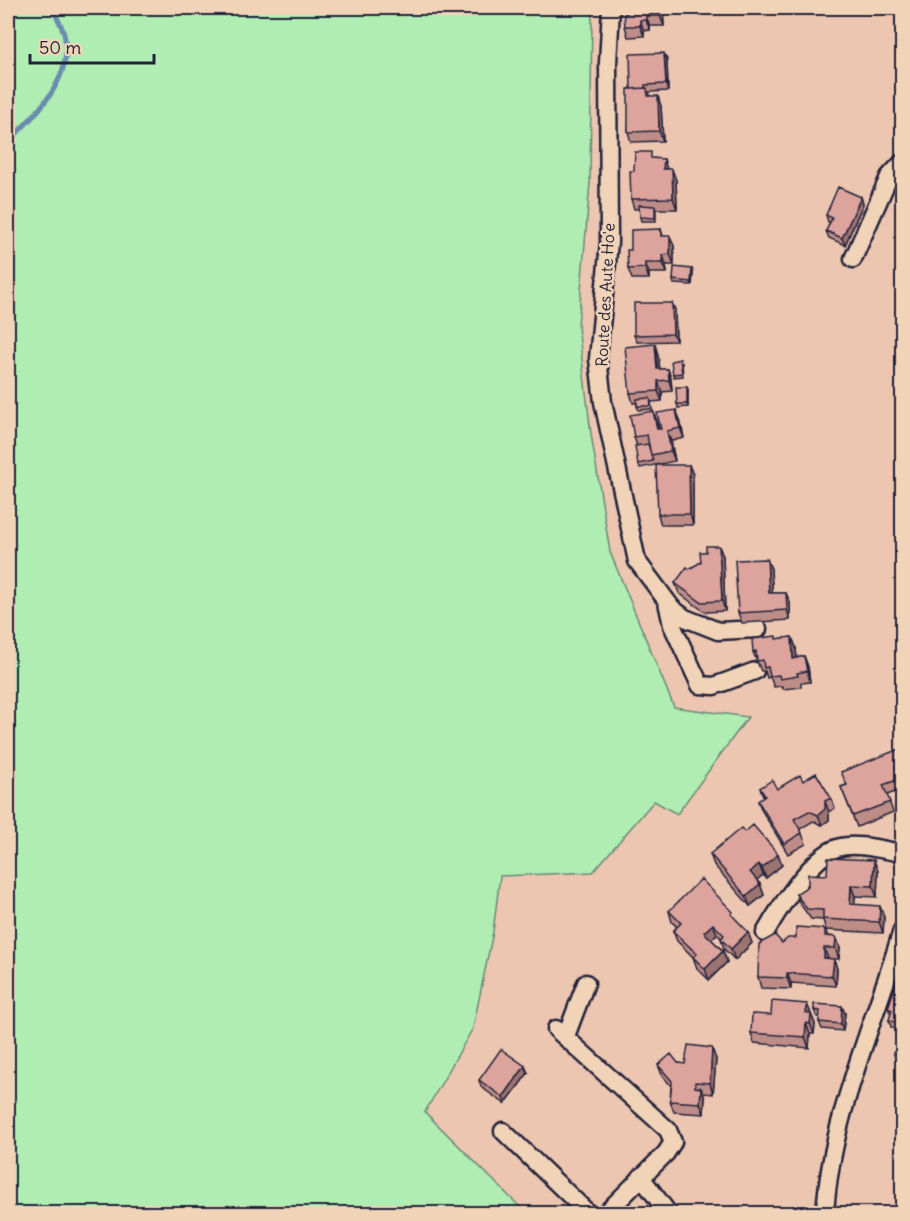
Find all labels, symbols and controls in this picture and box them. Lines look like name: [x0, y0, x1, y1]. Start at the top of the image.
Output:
scale bar: [30, 27, 154, 65]
text: 50 m: [39, 36, 81, 59]
street label: Route des Aute Ho'e: [591, 223, 619, 367]

